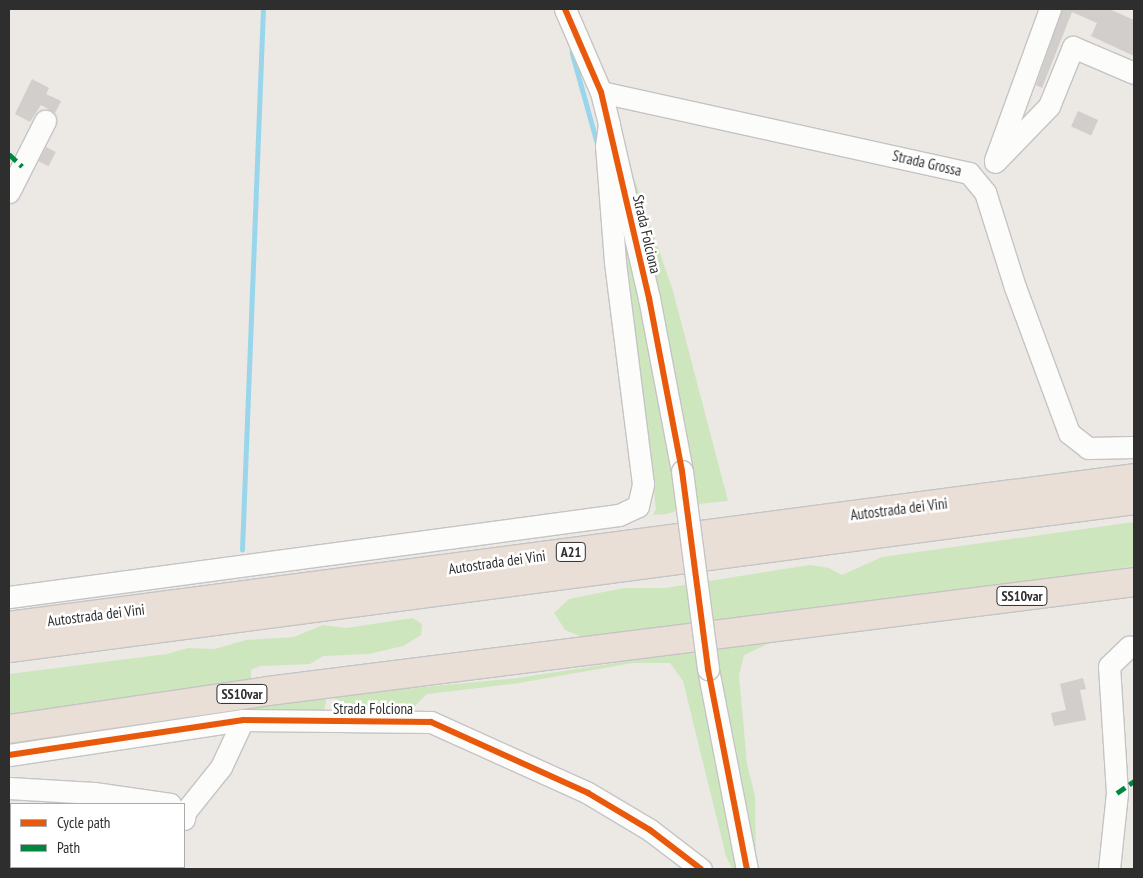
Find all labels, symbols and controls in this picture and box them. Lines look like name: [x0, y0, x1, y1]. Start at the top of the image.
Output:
street label: Strada Grossa: [891, 146, 963, 180]
street label: Strada Folciona: [629, 193, 665, 275]
street label: Autostrada dei Vini: [849, 494, 949, 524]
road number: A21: [555, 540, 587, 564]
street label: Autostrada dei Vini: [447, 546, 547, 578]
road number: SS10var: [996, 584, 1048, 608]
street label: Autostrada dei Vini: [46, 600, 146, 630]
road number: SS10var: [216, 682, 268, 706]
street label: Strada Folciona: [333, 700, 413, 718]
legend: [10, 803, 185, 868]
text: Cycle path: [57, 813, 110, 832]
text: Path: [57, 838, 80, 857]

